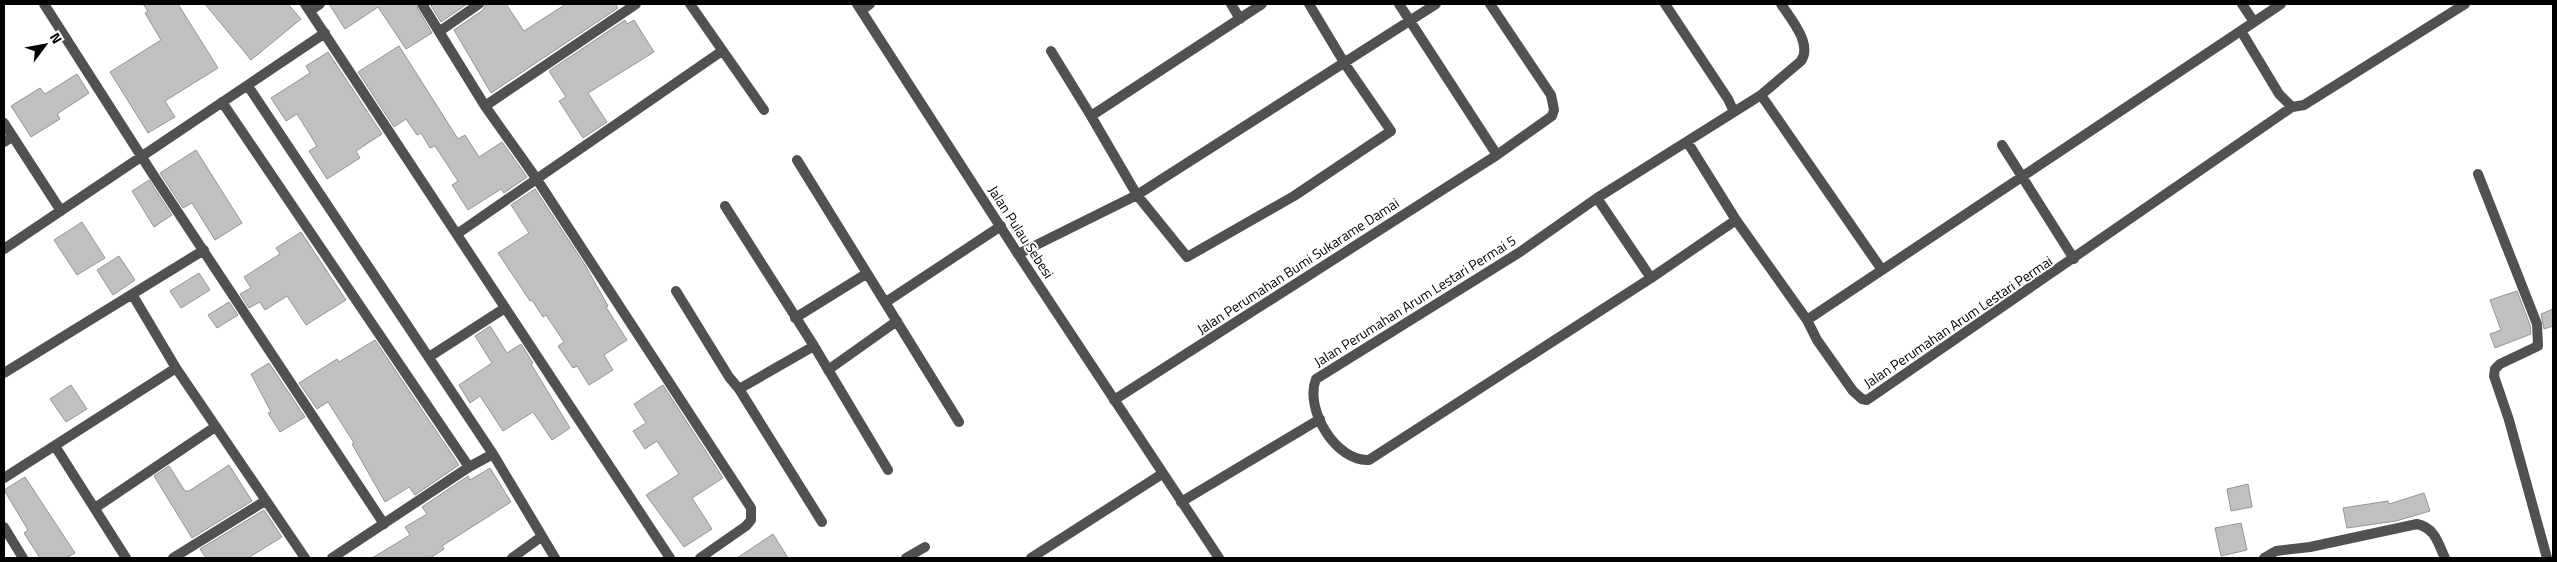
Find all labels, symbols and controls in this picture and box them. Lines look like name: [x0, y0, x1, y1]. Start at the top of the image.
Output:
north arrow: [20, 20, 70, 70]
text: N: [45, 28, 68, 48]
street label: Jalan Pulau Sebesi: [983, 181, 1059, 282]
street label: Jalan Perumahan Bumi Sukarame Damai: [1192, 192, 1403, 339]
street label: Jalan Perumahan Arum Lestari Permai 5: [1310, 229, 1520, 372]
street label: Jalan Perumahan Arum Lestari Permai: [1859, 250, 2056, 393]

